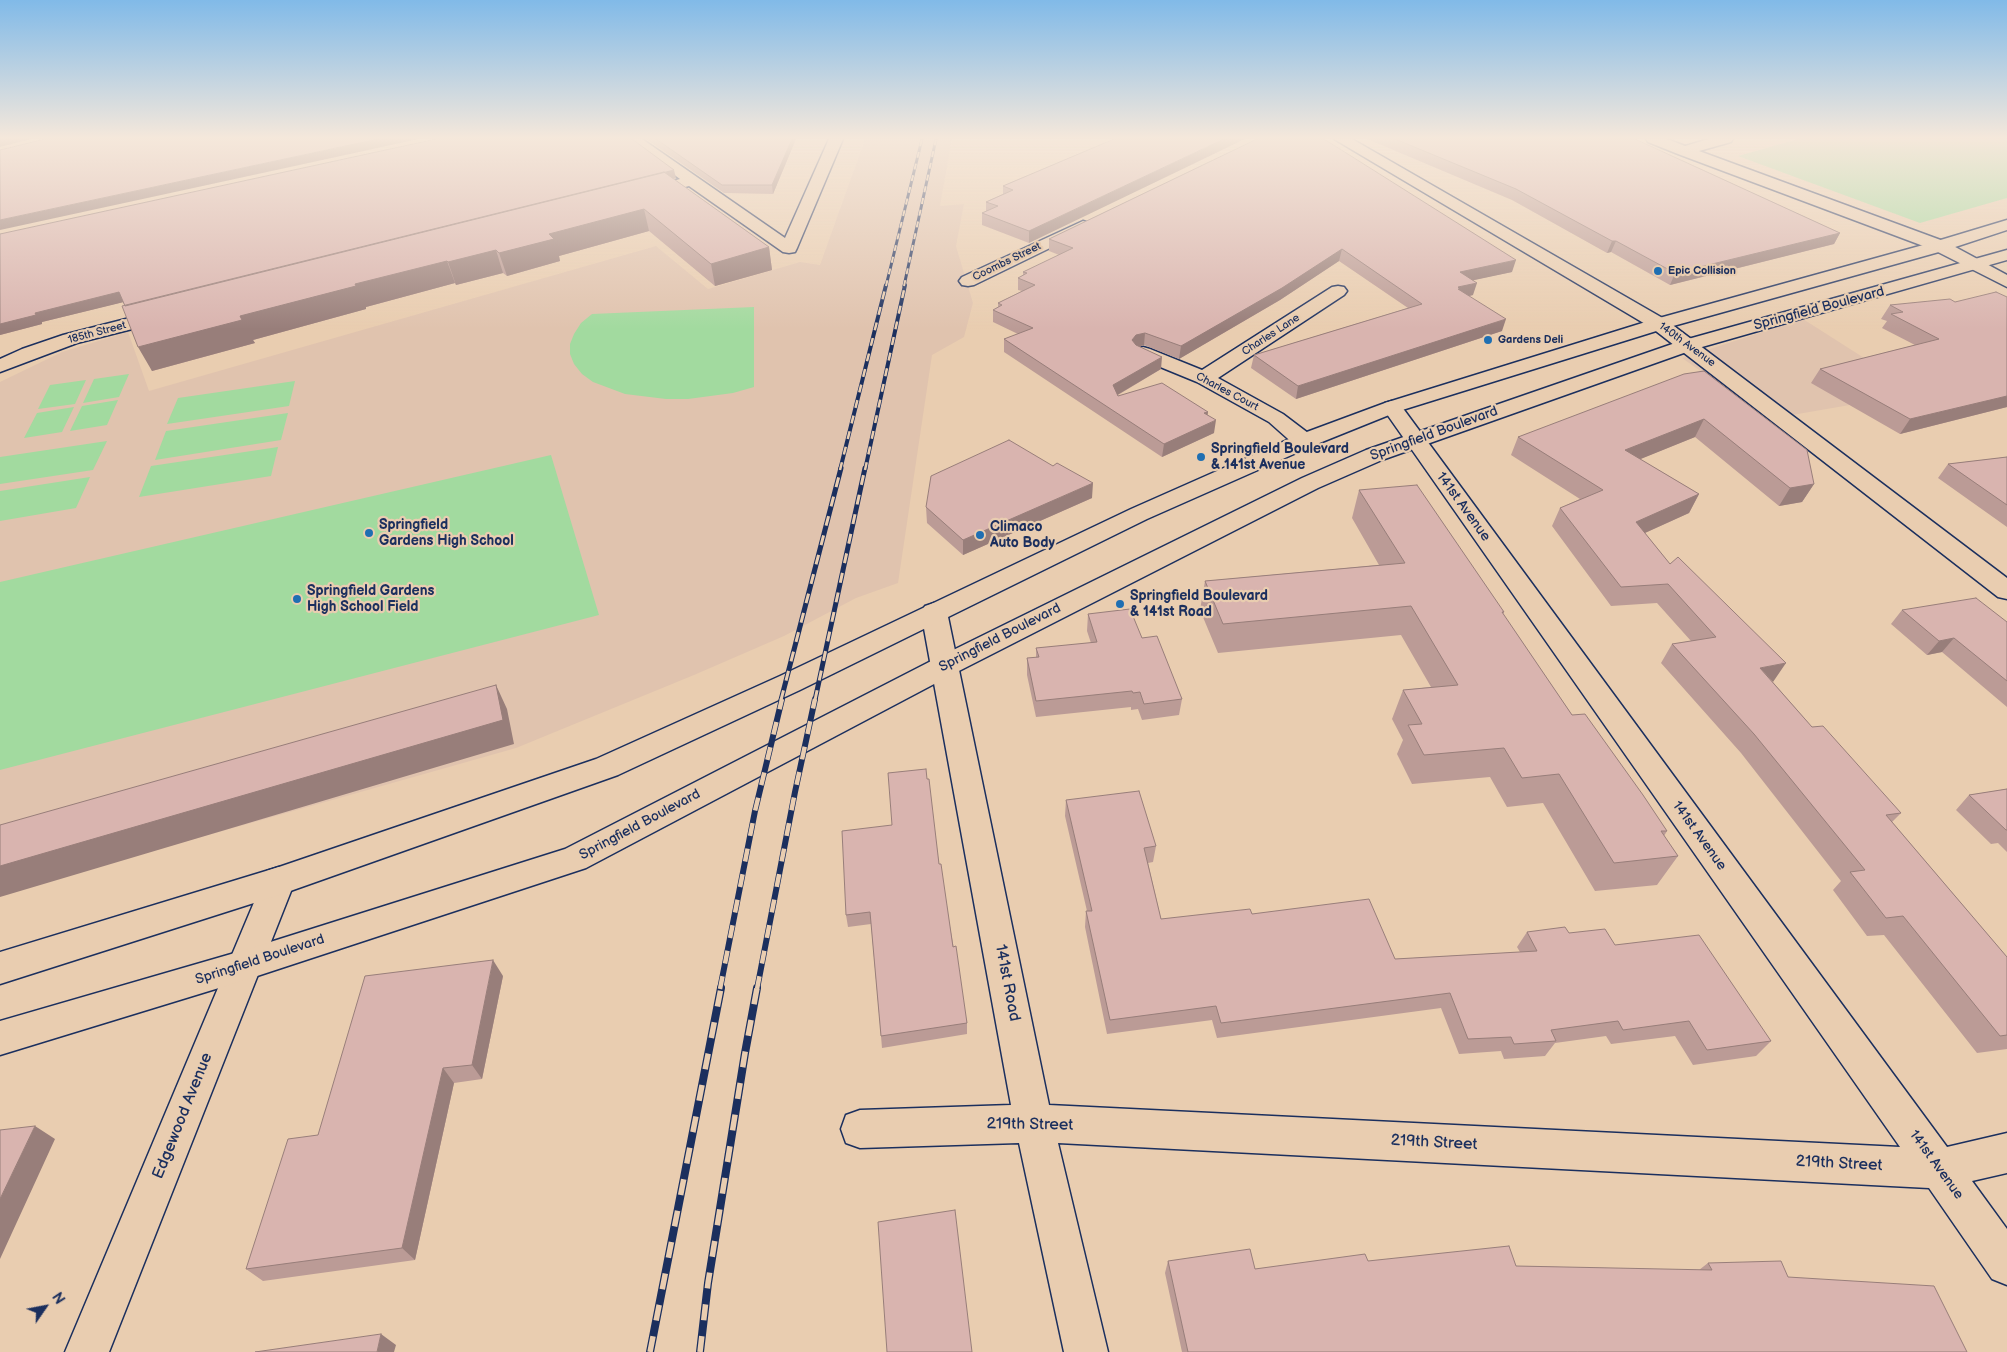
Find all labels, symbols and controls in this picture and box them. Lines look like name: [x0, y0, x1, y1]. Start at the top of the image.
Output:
street label: Coombs Street: [971, 240, 1043, 284]
place label: Epic Collision: [1668, 264, 1736, 278]
marker: Epic Collision: [1652, 265, 1664, 277]
street label: Springfield Boulevard: [1752, 283, 1886, 335]
street label: Charles Lane: [1240, 311, 1302, 359]
street label: 185th Street: [67, 319, 127, 347]
street label: 140th Avenue: [1656, 320, 1718, 370]
place label: Gardens Deli: [1498, 333, 1563, 347]
marker: Gardens Deli: [1482, 334, 1494, 346]
street label: Charles Court: [1193, 370, 1261, 414]
street label: Springfield Boulevard: [1368, 403, 1500, 465]
place label: Springfield Boulevard & 141st Avenue: [1211, 441, 1349, 474]
marker: Springfield Boulevard & 141st Avenue: [1195, 451, 1207, 463]
street label: 141st Avenue: [1432, 469, 1494, 545]
place label: Springfield Gardens High School: [379, 517, 514, 550]
place label: Climaco Auto Body: [990, 519, 1055, 552]
marker: Springfield Gardens High School: [363, 527, 375, 539]
marker: Climaco Auto Body: [974, 529, 986, 541]
place label: Springfield Gardens High School Field: [307, 583, 434, 616]
place label: Springfield Boulevard & 141st Road: [1130, 588, 1268, 620]
marker: Springfield Gardens High School Field: [291, 593, 303, 605]
marker: Springfield Boulevard & 141st Road: [1114, 598, 1126, 610]
street label: Springfield Boulevard: [936, 600, 1064, 676]
street label: Springfield Boulevard: [577, 786, 703, 864]
street label: 141st Avenue: [1668, 798, 1730, 874]
street label: Springfield Boulevard: [193, 931, 327, 989]
street label: 141st Road: [990, 943, 1024, 1023]
street label: Edgewood Avenue: [149, 1050, 217, 1182]
street label: 219th Street: [987, 1115, 1073, 1135]
street label: 141st Avenue: [1905, 1127, 1967, 1203]
street label: 219th Street: [1390, 1131, 1478, 1155]
street label: 219th Street: [1795, 1152, 1883, 1176]
north arrow: [20, 1282, 70, 1332]
text: N: [48, 1290, 68, 1308]

